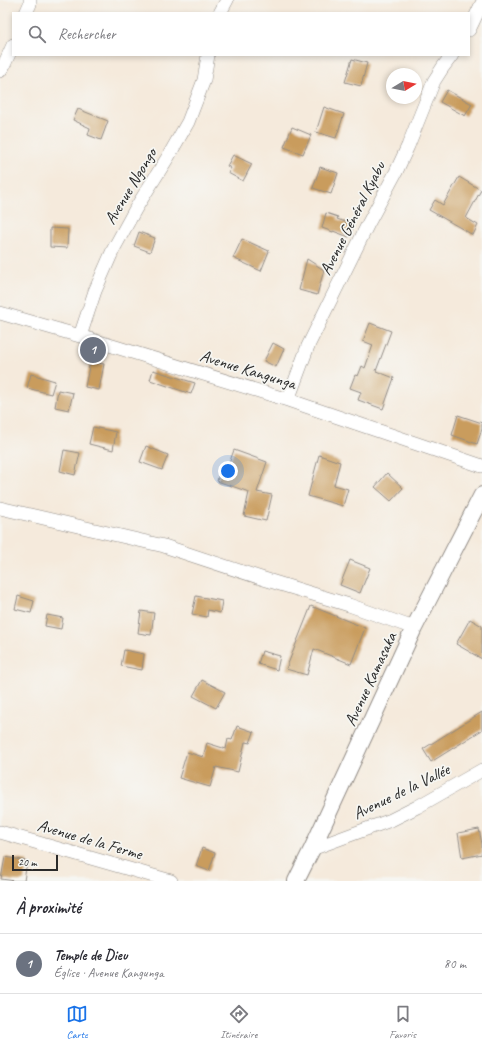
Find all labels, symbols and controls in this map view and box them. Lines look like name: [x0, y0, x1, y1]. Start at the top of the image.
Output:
search box: [12, 12, 470, 56]
icon: search: [26, 23, 48, 45]
text: Rechercher: [58, 25, 116, 44]
north arrow: [386, 68, 422, 104]
street label: Avenue Ngongo: [100, 143, 162, 228]
street label: Avenue Général Kyabu: [315, 156, 391, 278]
pin: 1: [80, 335, 106, 365]
street label: Avenue Kangunga: [197, 345, 300, 395]
your location: [218, 461, 238, 481]
street label: Avenue Kamasaka: [340, 628, 402, 729]
street label: Avenue de la Vallée: [349, 758, 454, 824]
street label: Avenue de la Ferme: [35, 815, 146, 865]
scale bar: [12, 853, 58, 872]
text: 20 m: [18, 855, 37, 869]
text: À proximité: [16, 897, 81, 918]
text: Temple de Dieu: [54, 946, 127, 965]
text: 1: [26, 956, 32, 972]
text: 80 m: [444, 956, 466, 972]
text: Église · Avenue Kangunga: [54, 965, 163, 981]
tab: Carte: [66, 1003, 88, 1041]
tab: Itinéraire: [220, 1003, 257, 1041]
tab: Favoris: [389, 1003, 416, 1041]

